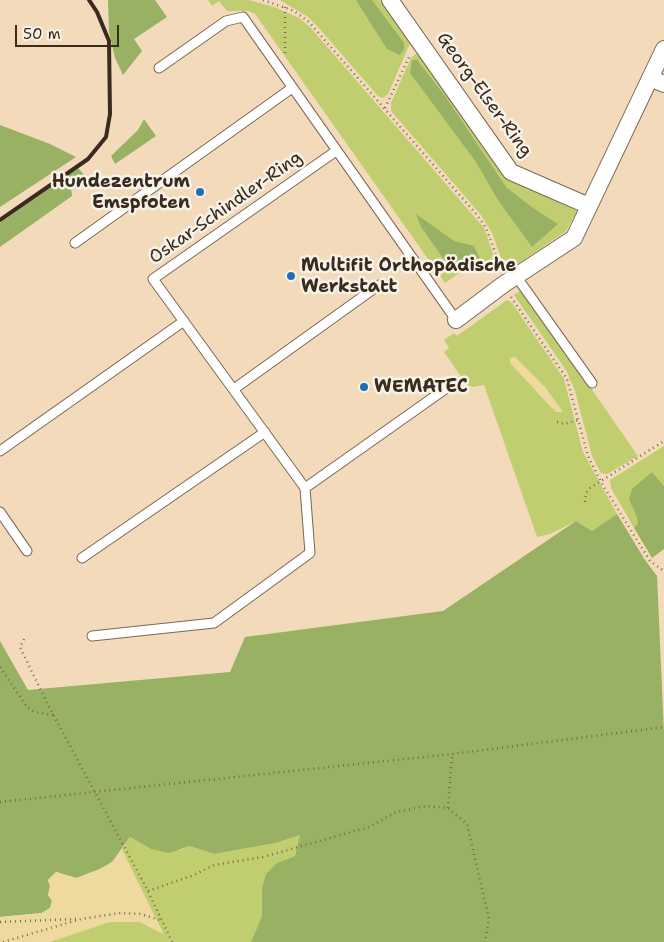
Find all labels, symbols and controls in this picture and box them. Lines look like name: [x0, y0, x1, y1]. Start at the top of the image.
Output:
scale bar: [18, 15, 121, 47]
text: 50 m: [23, 24, 61, 44]
street label: Georg-Elser-Ring: [432, 29, 536, 161]
street label: Oskar-Schindler-Ring: [145, 147, 307, 269]
place label: Hundezentrum Emspfoten: [52, 171, 190, 213]
marker: Hundezentrum Emspfoten: [194, 186, 206, 198]
place label: Multifit Orthopädische Werkstatt: [301, 255, 516, 298]
marker: Multifit Orthopädische Werkstatt: [285, 270, 297, 282]
place label: WEMATEC: [374, 376, 468, 398]
marker: WEMATEC: [358, 381, 370, 393]

